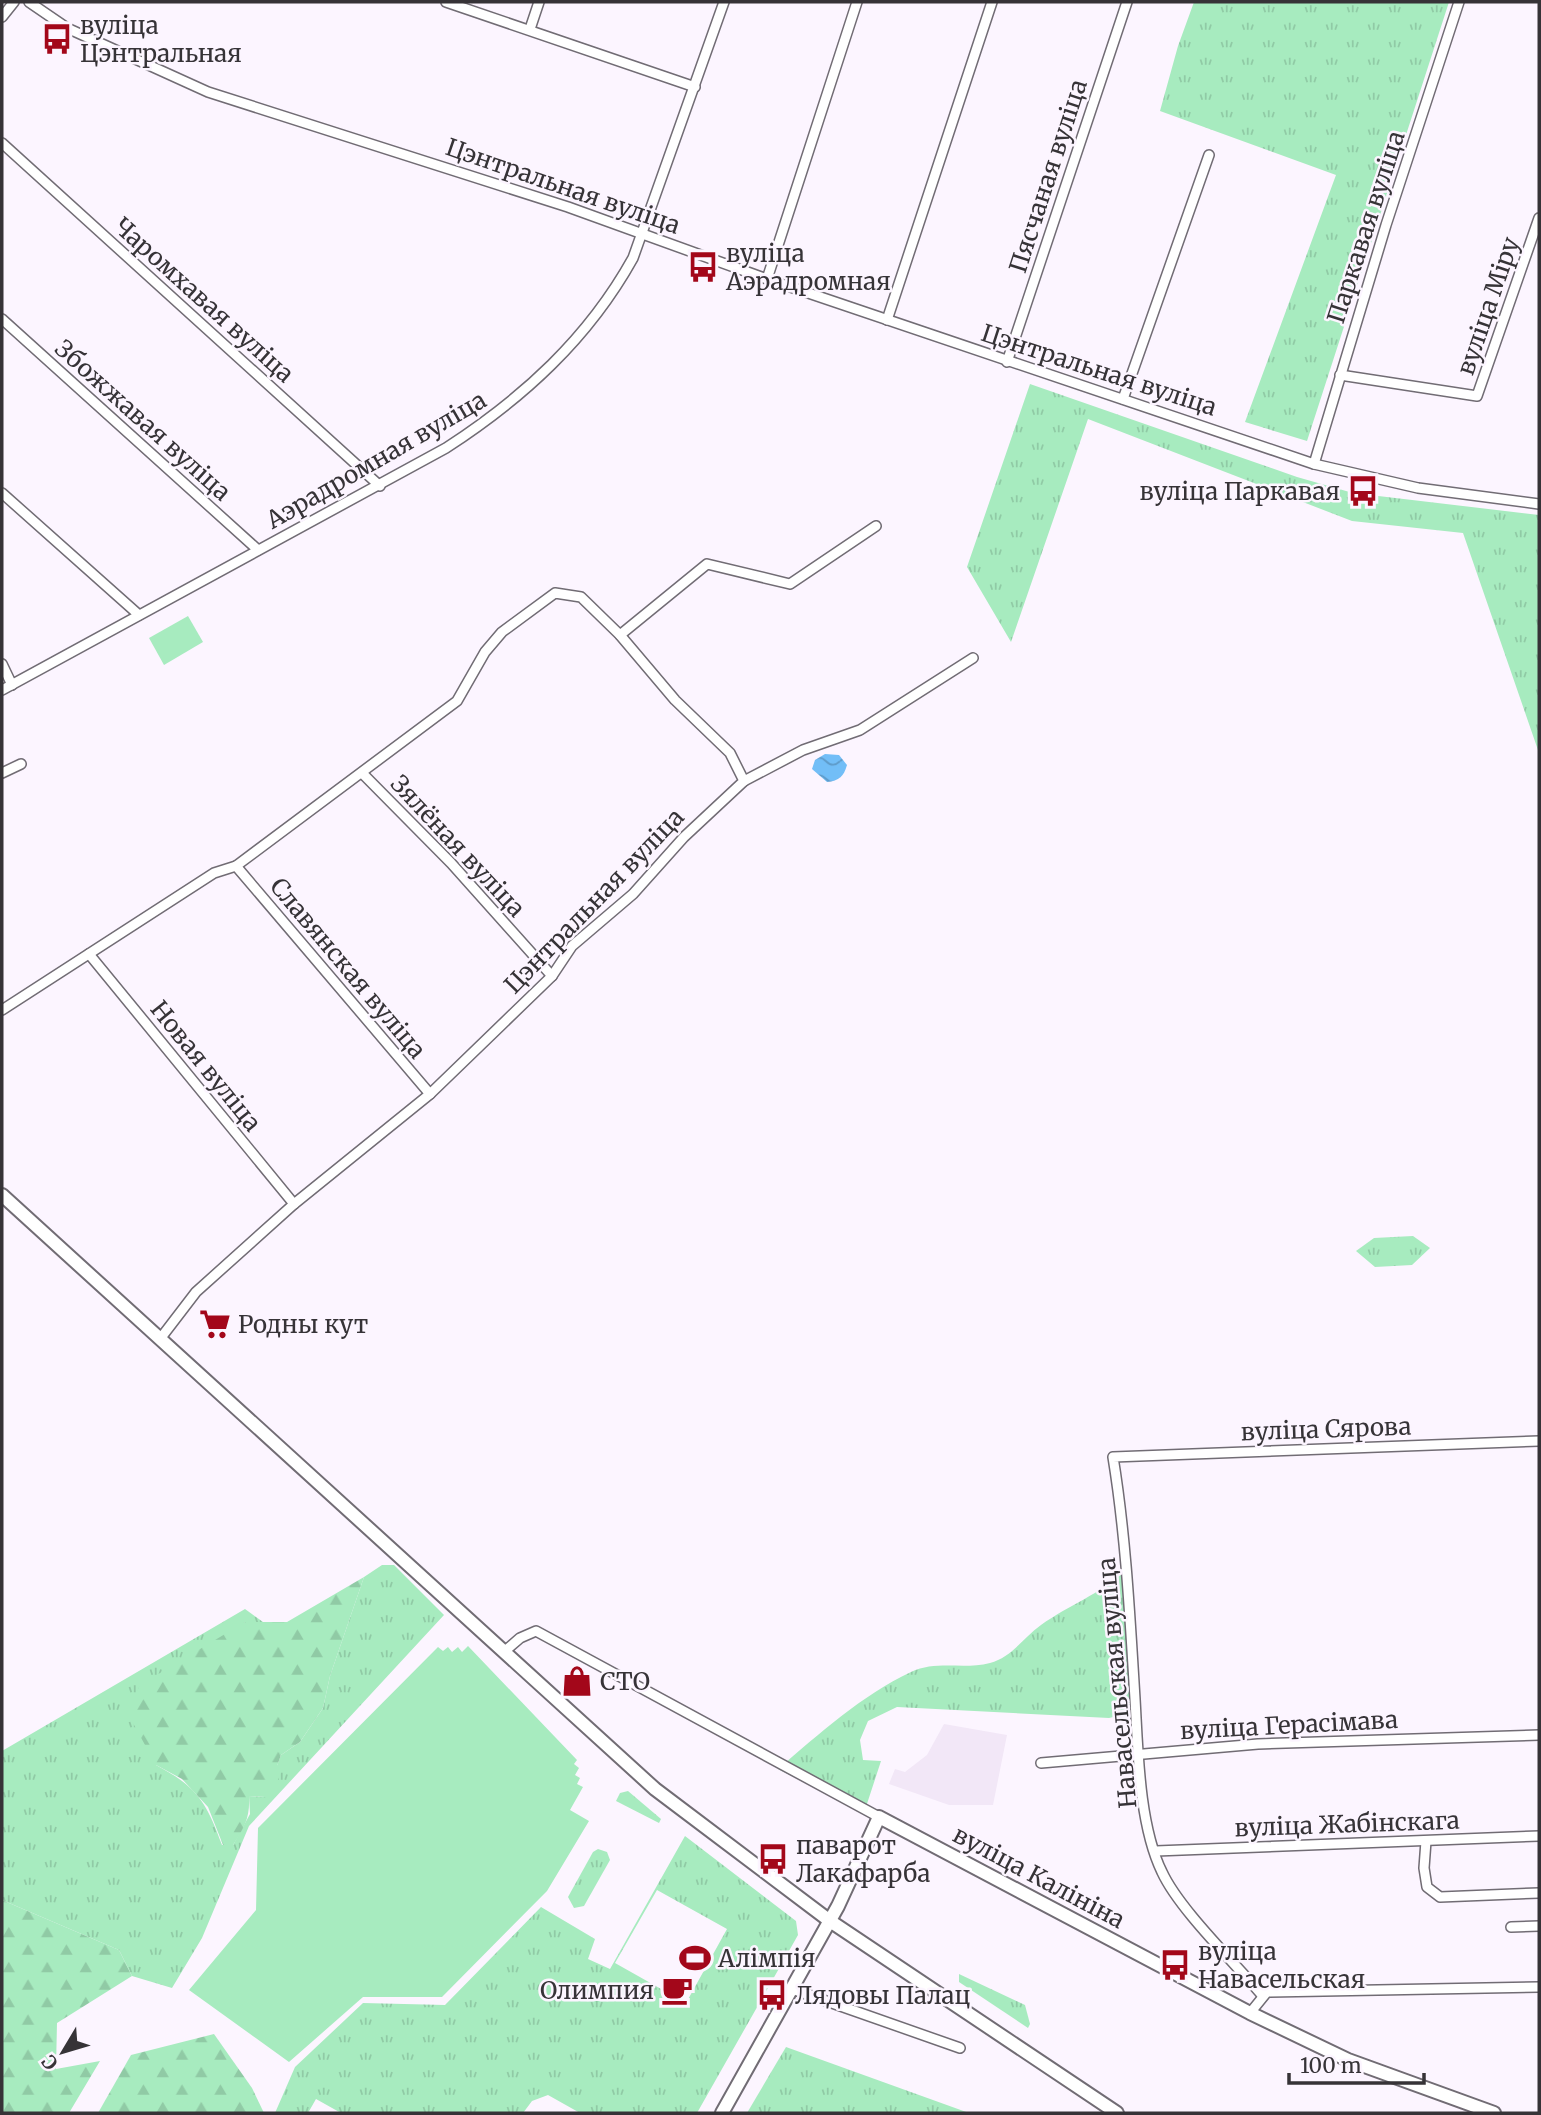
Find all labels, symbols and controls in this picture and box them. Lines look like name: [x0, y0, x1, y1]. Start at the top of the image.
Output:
place label: вуліца Цэнтральная: [80, 10, 242, 69]
bus stop icon: вуліца Цэнтральная: [40, 22, 74, 56]
street label: Пясчаная вуліца: [1002, 75, 1094, 277]
street label: Паркавая вуліца: [1320, 127, 1412, 327]
street label: Цэнтральная вуліца: [442, 131, 684, 241]
street label: Чаромхавая вуліца: [108, 211, 301, 389]
street label: вуліца Міру: [1450, 233, 1526, 379]
place label: вуліца Аэрадромная: [725, 238, 891, 297]
bus stop icon: вуліца Аэрадромная: [686, 250, 720, 284]
street label: Цэнтральная вуліца: [977, 317, 1221, 423]
street label: Збожжавая вуліца: [49, 333, 238, 507]
street label: Аэрадромная вуліца: [260, 384, 492, 536]
bus stop icon: вуліца Паркавая: [1346, 474, 1380, 508]
place label: вуліца Паркавая: [1140, 476, 1340, 507]
street label: Зялёная вуліца: [384, 768, 532, 924]
street label: Цэнтральная вуліца: [497, 802, 691, 1000]
street label: Славянская вуліца: [263, 871, 433, 1065]
street label: Новая вуліца: [144, 994, 268, 1138]
supermarket icon: Родны кут: [198, 1307, 232, 1341]
place label: Родны кут: [238, 1309, 368, 1340]
street label: вуліца Сярова: [1240, 1411, 1412, 1447]
street label: Навасельская вуліца: [1091, 1556, 1143, 1810]
shop icon: СТО: [560, 1664, 594, 1698]
place label: СТО: [600, 1666, 650, 1697]
street label: вуліца Герасімава: [1179, 1704, 1399, 1746]
street label: вуліца Жабінскага: [1234, 1805, 1460, 1843]
street label: вуліца Калініна: [948, 1819, 1130, 1935]
place label: паварот Лакафарба: [796, 1830, 930, 1889]
bus stop icon: паварот Лакафарба: [756, 1842, 790, 1876]
place label: вуліца Навасельская: [1198, 1936, 1365, 1995]
sports icon: Алімпія: [678, 1941, 712, 1975]
place label: Алімпія: [717, 1943, 816, 1974]
bus stop icon: вуліца Навасельская: [1158, 1948, 1192, 1982]
cafe icon: Олимпия: [660, 1973, 694, 2007]
place label: Олимпия: [540, 1975, 654, 2006]
bus stop icon: Лядовы Палац: [755, 1978, 789, 2012]
place label: Лядовы Палац: [795, 1980, 971, 2011]
north arrow: [28, 2017, 98, 2087]
scale bar: [1289, 2042, 1424, 2086]
text: С: [36, 2050, 63, 2075]
text: 100 m: [1300, 2052, 1362, 2079]

